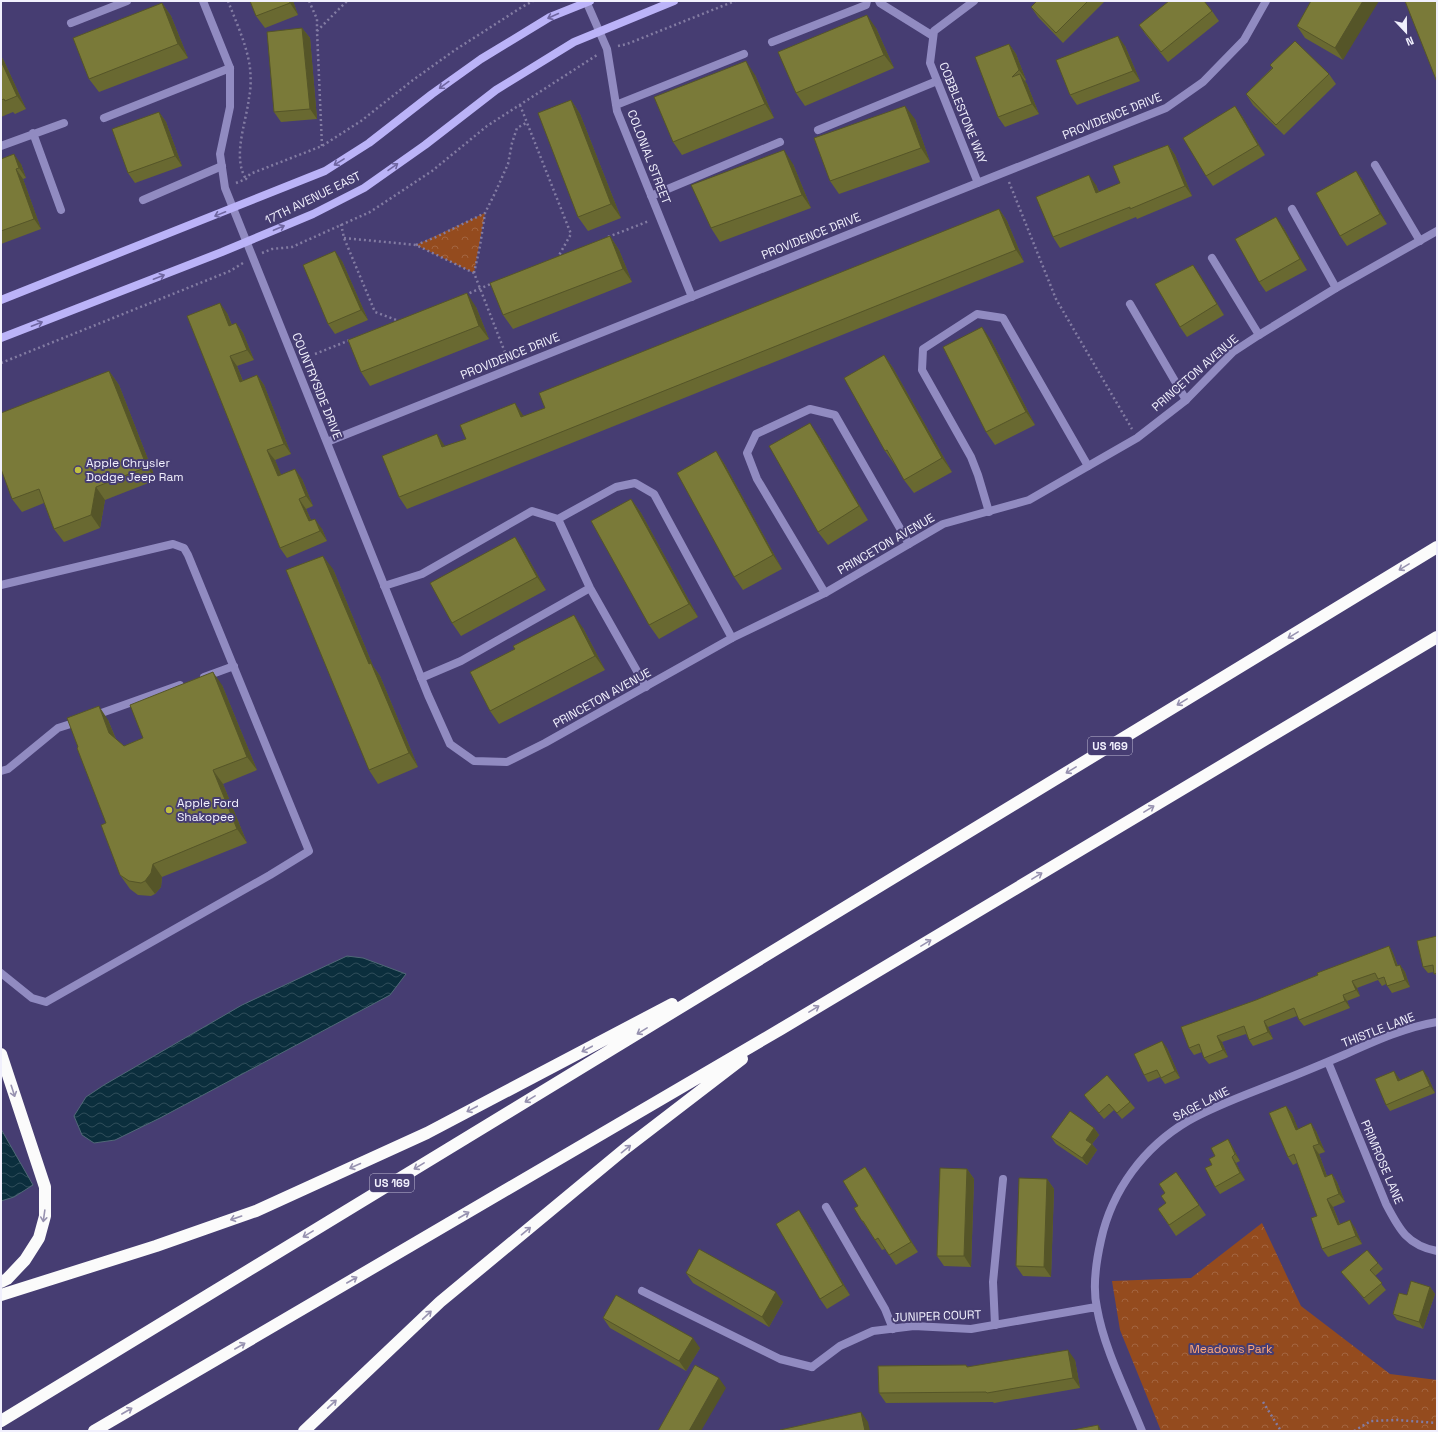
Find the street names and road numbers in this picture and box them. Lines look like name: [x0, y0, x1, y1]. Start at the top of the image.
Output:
street label: COBBLESTONE WAY: [935, 60, 991, 167]
street label: PROVIDENCE DRIVE: [1060, 89, 1164, 143]
street label: COLONIAL STREET: [624, 107, 674, 207]
street label: 17TH AVENUE EAST: [262, 168, 364, 228]
street label: PROVIDENCE DRIVE: [759, 209, 863, 263]
street label: PROVIDENCE DRIVE: [458, 329, 562, 383]
street label: COUNTRYSIDE DRIVE: [288, 330, 346, 442]
street label: PRINCETON AVENUE: [1148, 331, 1242, 415]
street label: PRINCETON AVENUE: [835, 510, 938, 578]
street label: PRINCETON AVENUE: [550, 664, 654, 732]
road number: US 169: [1088, 737, 1132, 755]
street label: THISTLE LANE: [1339, 1009, 1417, 1051]
street label: SAGE LANE: [1170, 1083, 1232, 1125]
street label: PRIMROSE LANE: [1357, 1118, 1407, 1207]
road number: US 169: [370, 1174, 414, 1192]
street label: JUNIPER COURT: [892, 1306, 982, 1326]

